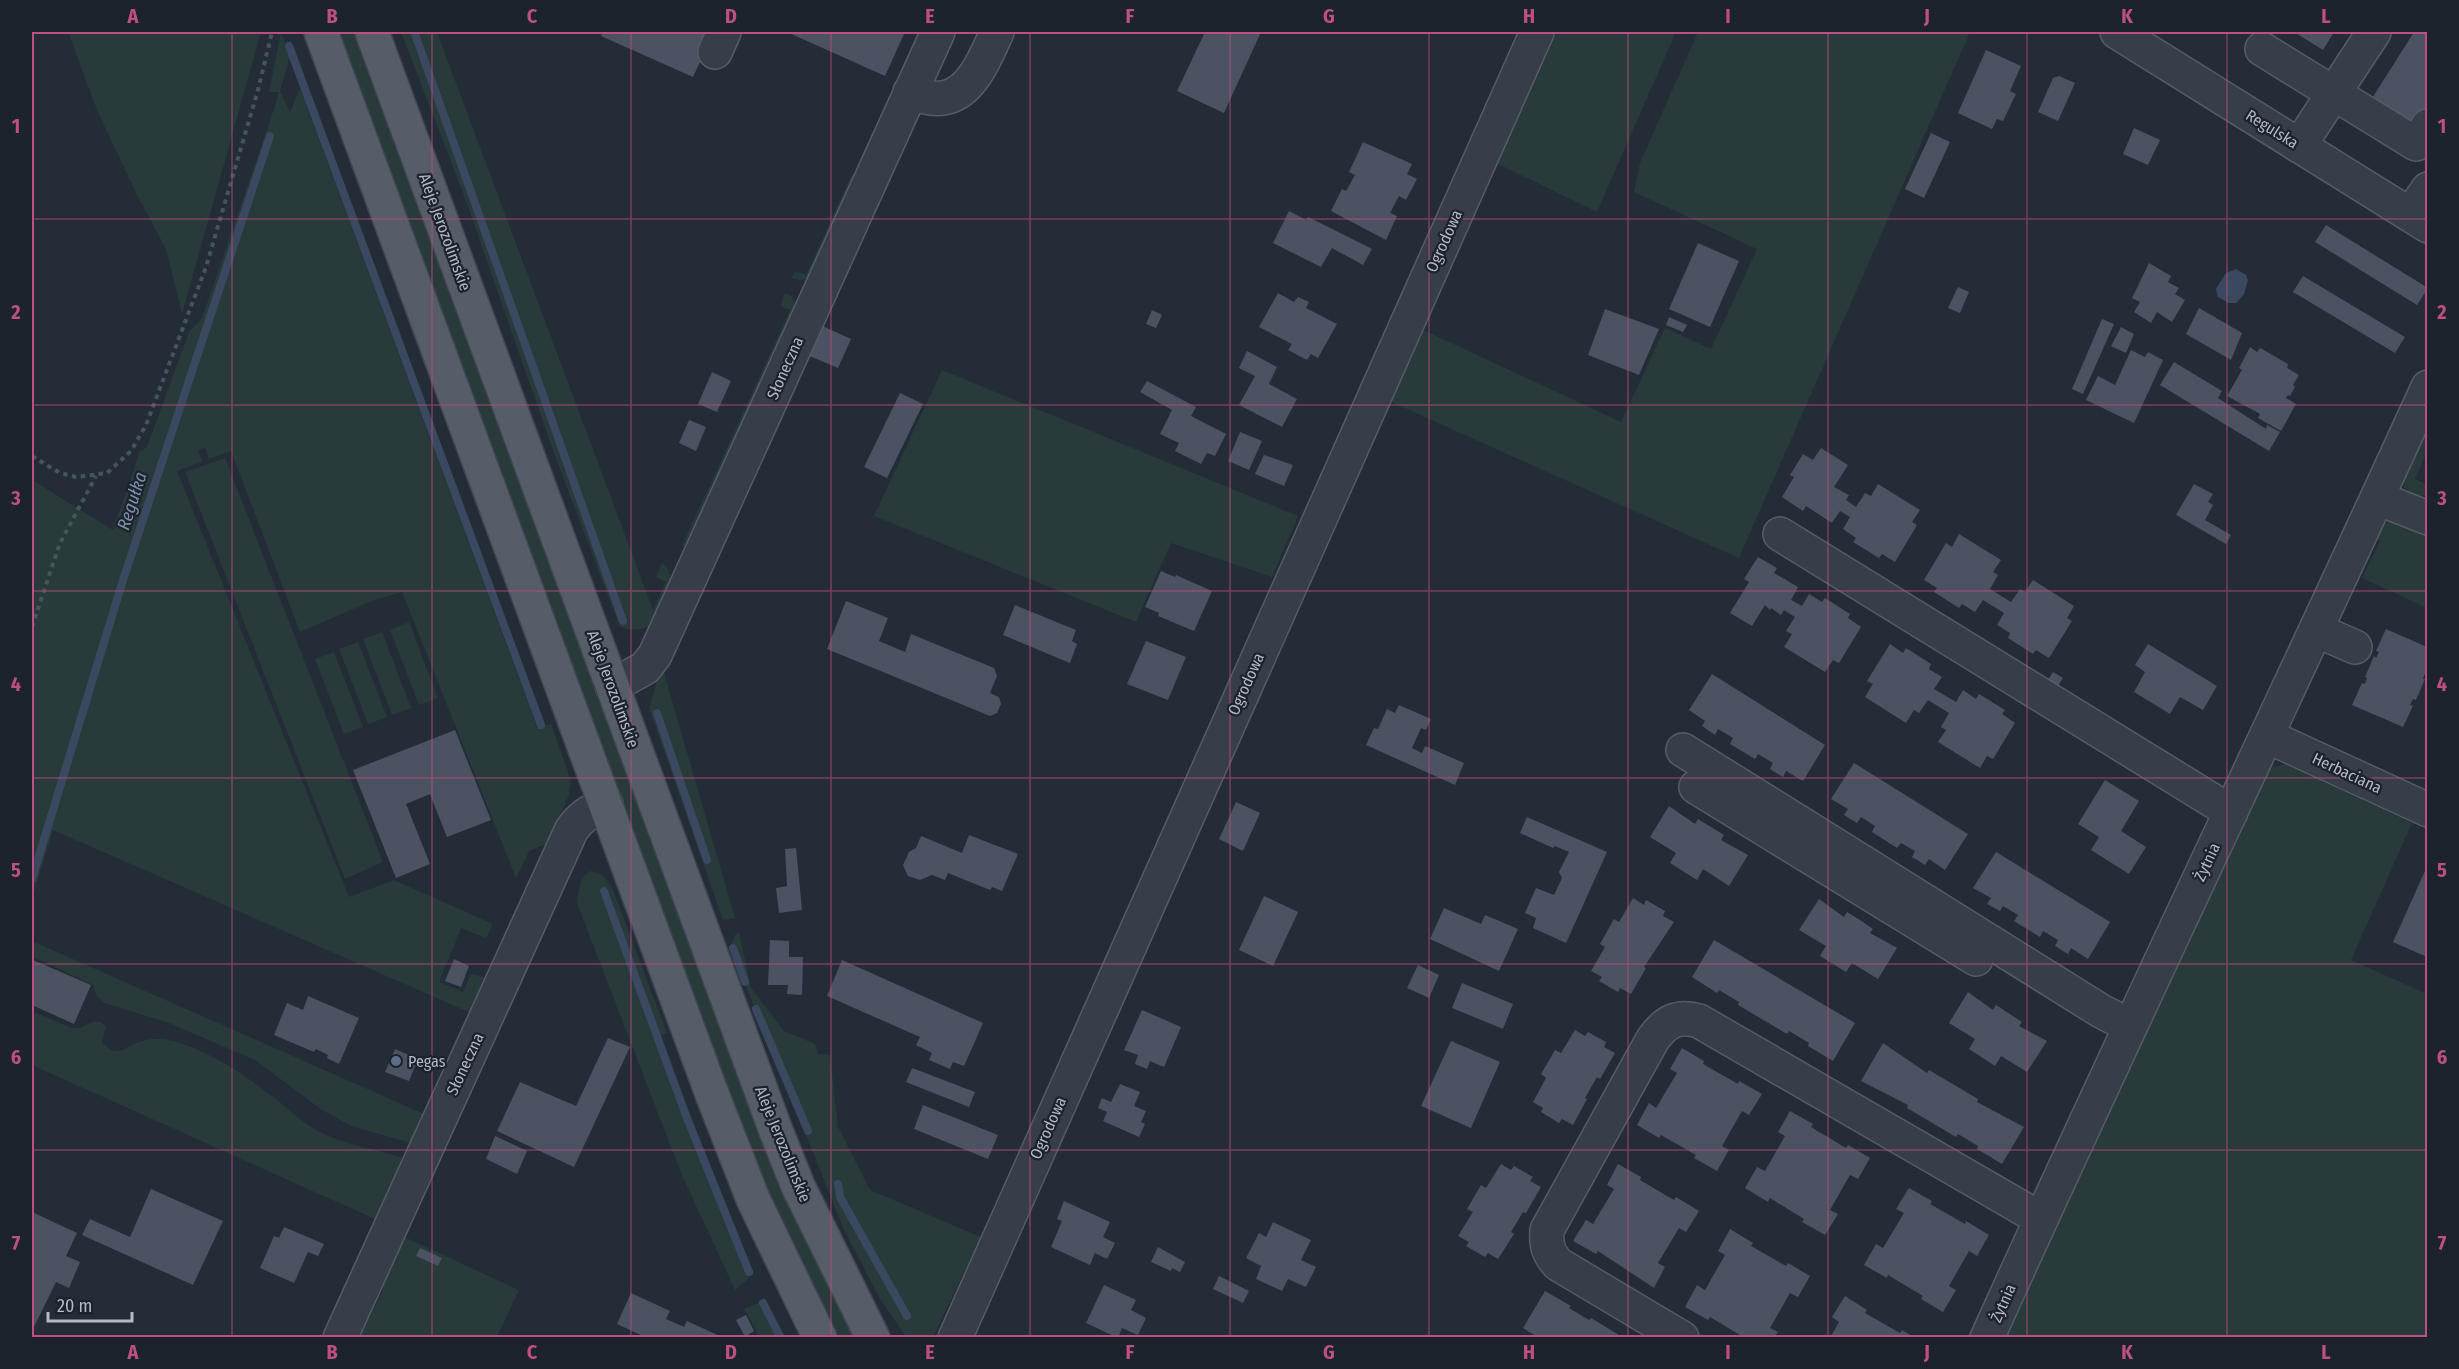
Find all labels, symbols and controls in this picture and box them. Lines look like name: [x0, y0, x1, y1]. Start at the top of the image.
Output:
text: A: [127, 4, 140, 28]
text: B: [326, 4, 338, 28]
text: C: [527, 4, 538, 28]
text: D: [725, 4, 737, 28]
text: E: [925, 4, 935, 28]
text: F: [1126, 4, 1135, 28]
text: G: [1323, 4, 1335, 28]
text: H: [1523, 4, 1535, 28]
text: I: [1725, 4, 1731, 28]
text: J: [1923, 4, 1930, 28]
text: K: [2121, 4, 2133, 28]
text: L: [2321, 4, 2331, 28]
street label: Regulska: [2242, 106, 2302, 153]
text: 1: [12, 114, 20, 138]
text: 1: [2438, 114, 2446, 138]
street label: Aleje Jerozolimskie: [415, 171, 475, 293]
street label: Ogrodowa: [1422, 207, 1466, 275]
text: 2: [10, 300, 21, 324]
text: 2: [2436, 300, 2447, 324]
street label: Słoneczna: [763, 334, 807, 402]
water label: Regułka: [112, 469, 152, 533]
text: 3: [10, 486, 21, 510]
text: 3: [2436, 486, 2447, 510]
street label: Aleje Jerozolimskie: [583, 628, 643, 750]
street label: Ogrodowa: [1224, 650, 1268, 718]
text: 4: [11, 672, 21, 696]
text: 4: [2437, 672, 2447, 696]
street label: Herbaciana: [2309, 749, 2385, 797]
street label: Żytnia: [2190, 840, 2224, 884]
text: 5: [11, 858, 21, 882]
text: 5: [2437, 858, 2447, 882]
street label: Słoneczna: [442, 1030, 488, 1098]
text: 6: [11, 1045, 21, 1069]
text: 6: [2437, 1045, 2447, 1069]
place label: Pegas: [408, 1052, 446, 1071]
marker: Pegas: [389, 1054, 403, 1068]
street label: Aleje Jerozolimskie: [751, 1083, 815, 1205]
street label: Ogrodowa: [1026, 1094, 1070, 1162]
text: 7: [12, 1231, 21, 1255]
text: 7: [2438, 1231, 2447, 1255]
street label: Żytnia: [1986, 1281, 2020, 1325]
scale bar: [48, 1285, 132, 1323]
text: 20 m: [57, 1295, 92, 1317]
text: A: [127, 1340, 140, 1364]
text: B: [326, 1340, 338, 1364]
text: C: [527, 1340, 538, 1364]
text: D: [725, 1340, 737, 1364]
text: E: [925, 1340, 935, 1364]
text: F: [1126, 1340, 1135, 1364]
text: G: [1323, 1340, 1335, 1364]
text: H: [1523, 1340, 1535, 1364]
text: I: [1725, 1340, 1731, 1364]
text: J: [1923, 1340, 1930, 1364]
text: K: [2121, 1340, 2133, 1364]
text: L: [2321, 1340, 2331, 1364]

